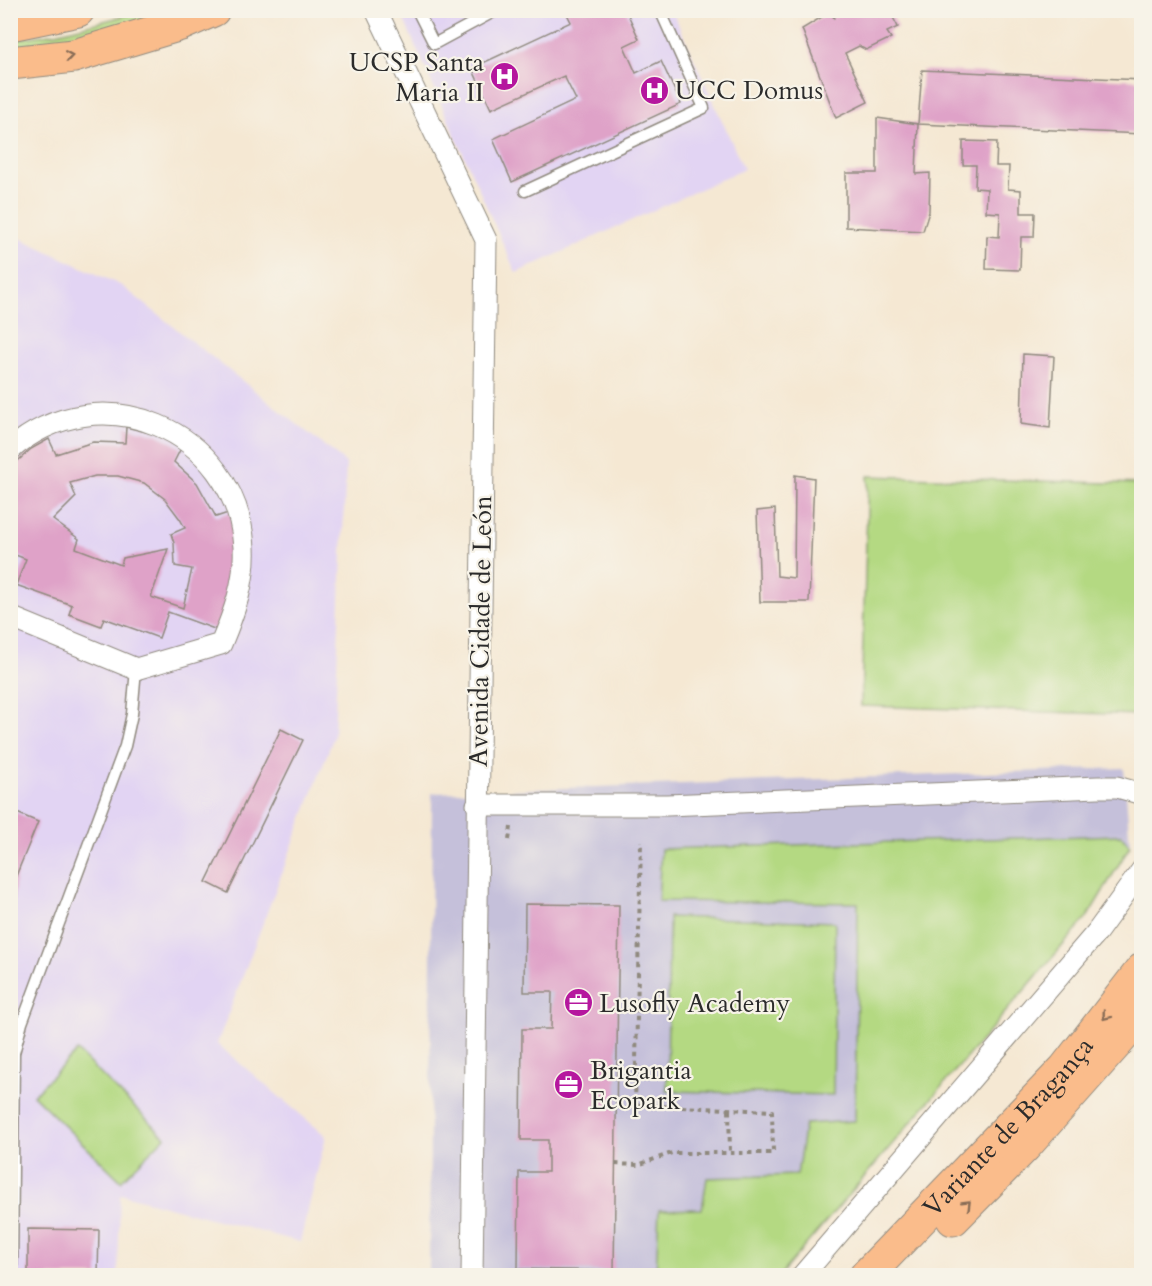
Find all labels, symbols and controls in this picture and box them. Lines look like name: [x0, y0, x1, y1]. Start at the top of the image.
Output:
place label: UCSP Santa Maria II: [349, 45, 484, 110]
one-way arrow: [64, 51, 73, 63]
hospital icon: UCSP Santa Maria II: [489, 61, 521, 93]
place label: UCC Domus: [675, 73, 823, 108]
hospital icon: UCC Domus: [638, 74, 670, 106]
street label: Avenida Cidade de León: [461, 495, 500, 767]
place label: Lusofly Academy: [599, 986, 791, 1021]
office icon: Lusofly Academy: [562, 987, 594, 1019]
one-way arrow: [1102, 1010, 1113, 1021]
street label: Variante de Bragança: [915, 1030, 1102, 1225]
place label: Brigantia Ecopark: [590, 1053, 692, 1118]
office icon: Brigantia Ecopark: [553, 1069, 585, 1101]
one-way arrow: [960, 1201, 971, 1212]

